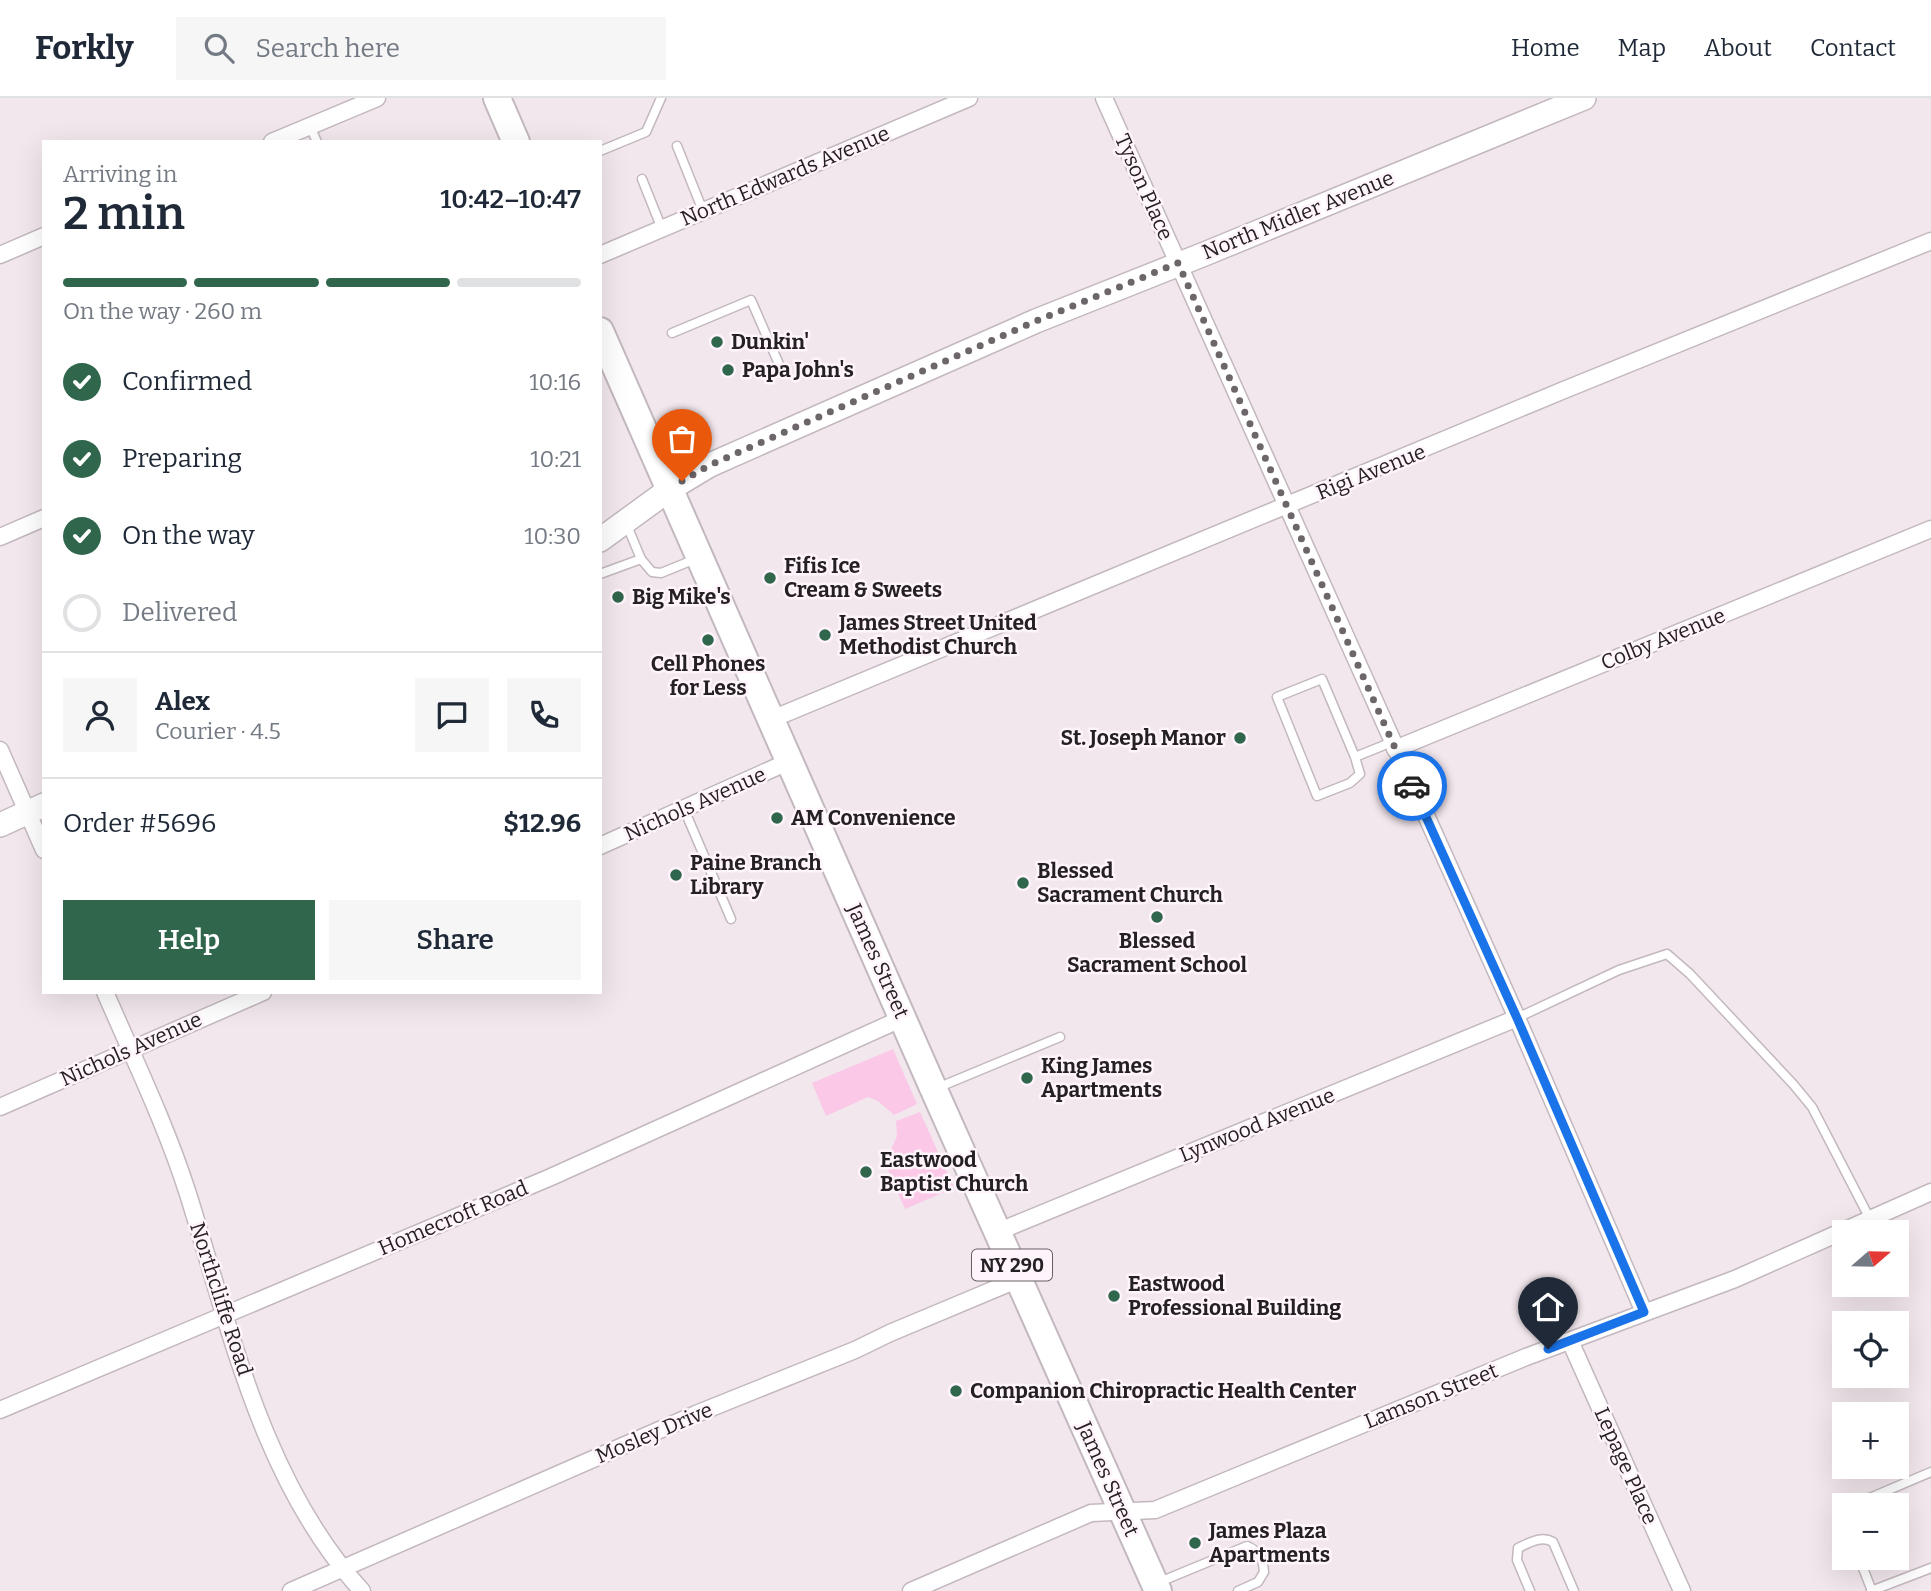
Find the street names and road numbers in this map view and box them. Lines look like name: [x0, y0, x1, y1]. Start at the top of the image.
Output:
street label: North Edwards Avenue: [677, 120, 893, 232]
street label: Tyson Place: [1109, 130, 1179, 244]
street label: North Midler Avenue: [1198, 165, 1398, 265]
street label: Rigi Avenue: [1313, 438, 1429, 506]
street label: Colby Avenue: [1597, 602, 1729, 676]
street label: Nichols Avenue: [620, 761, 770, 847]
street label: James Street: [841, 899, 915, 1023]
street label: Nichols Avenue: [56, 1006, 206, 1092]
street label: Lynwood Avenue: [1175, 1082, 1339, 1168]
street label: Homecroft Road: [374, 1175, 532, 1261]
street label: Northcliffe Road: [184, 1219, 258, 1379]
road number: NY 290: [972, 1250, 1052, 1280]
street label: Lamson Street: [1360, 1357, 1502, 1435]
street label: Mosley Drive: [592, 1397, 716, 1469]
street label: Lepage Place: [1589, 1403, 1663, 1529]
street label: James Street: [1071, 1417, 1145, 1541]

